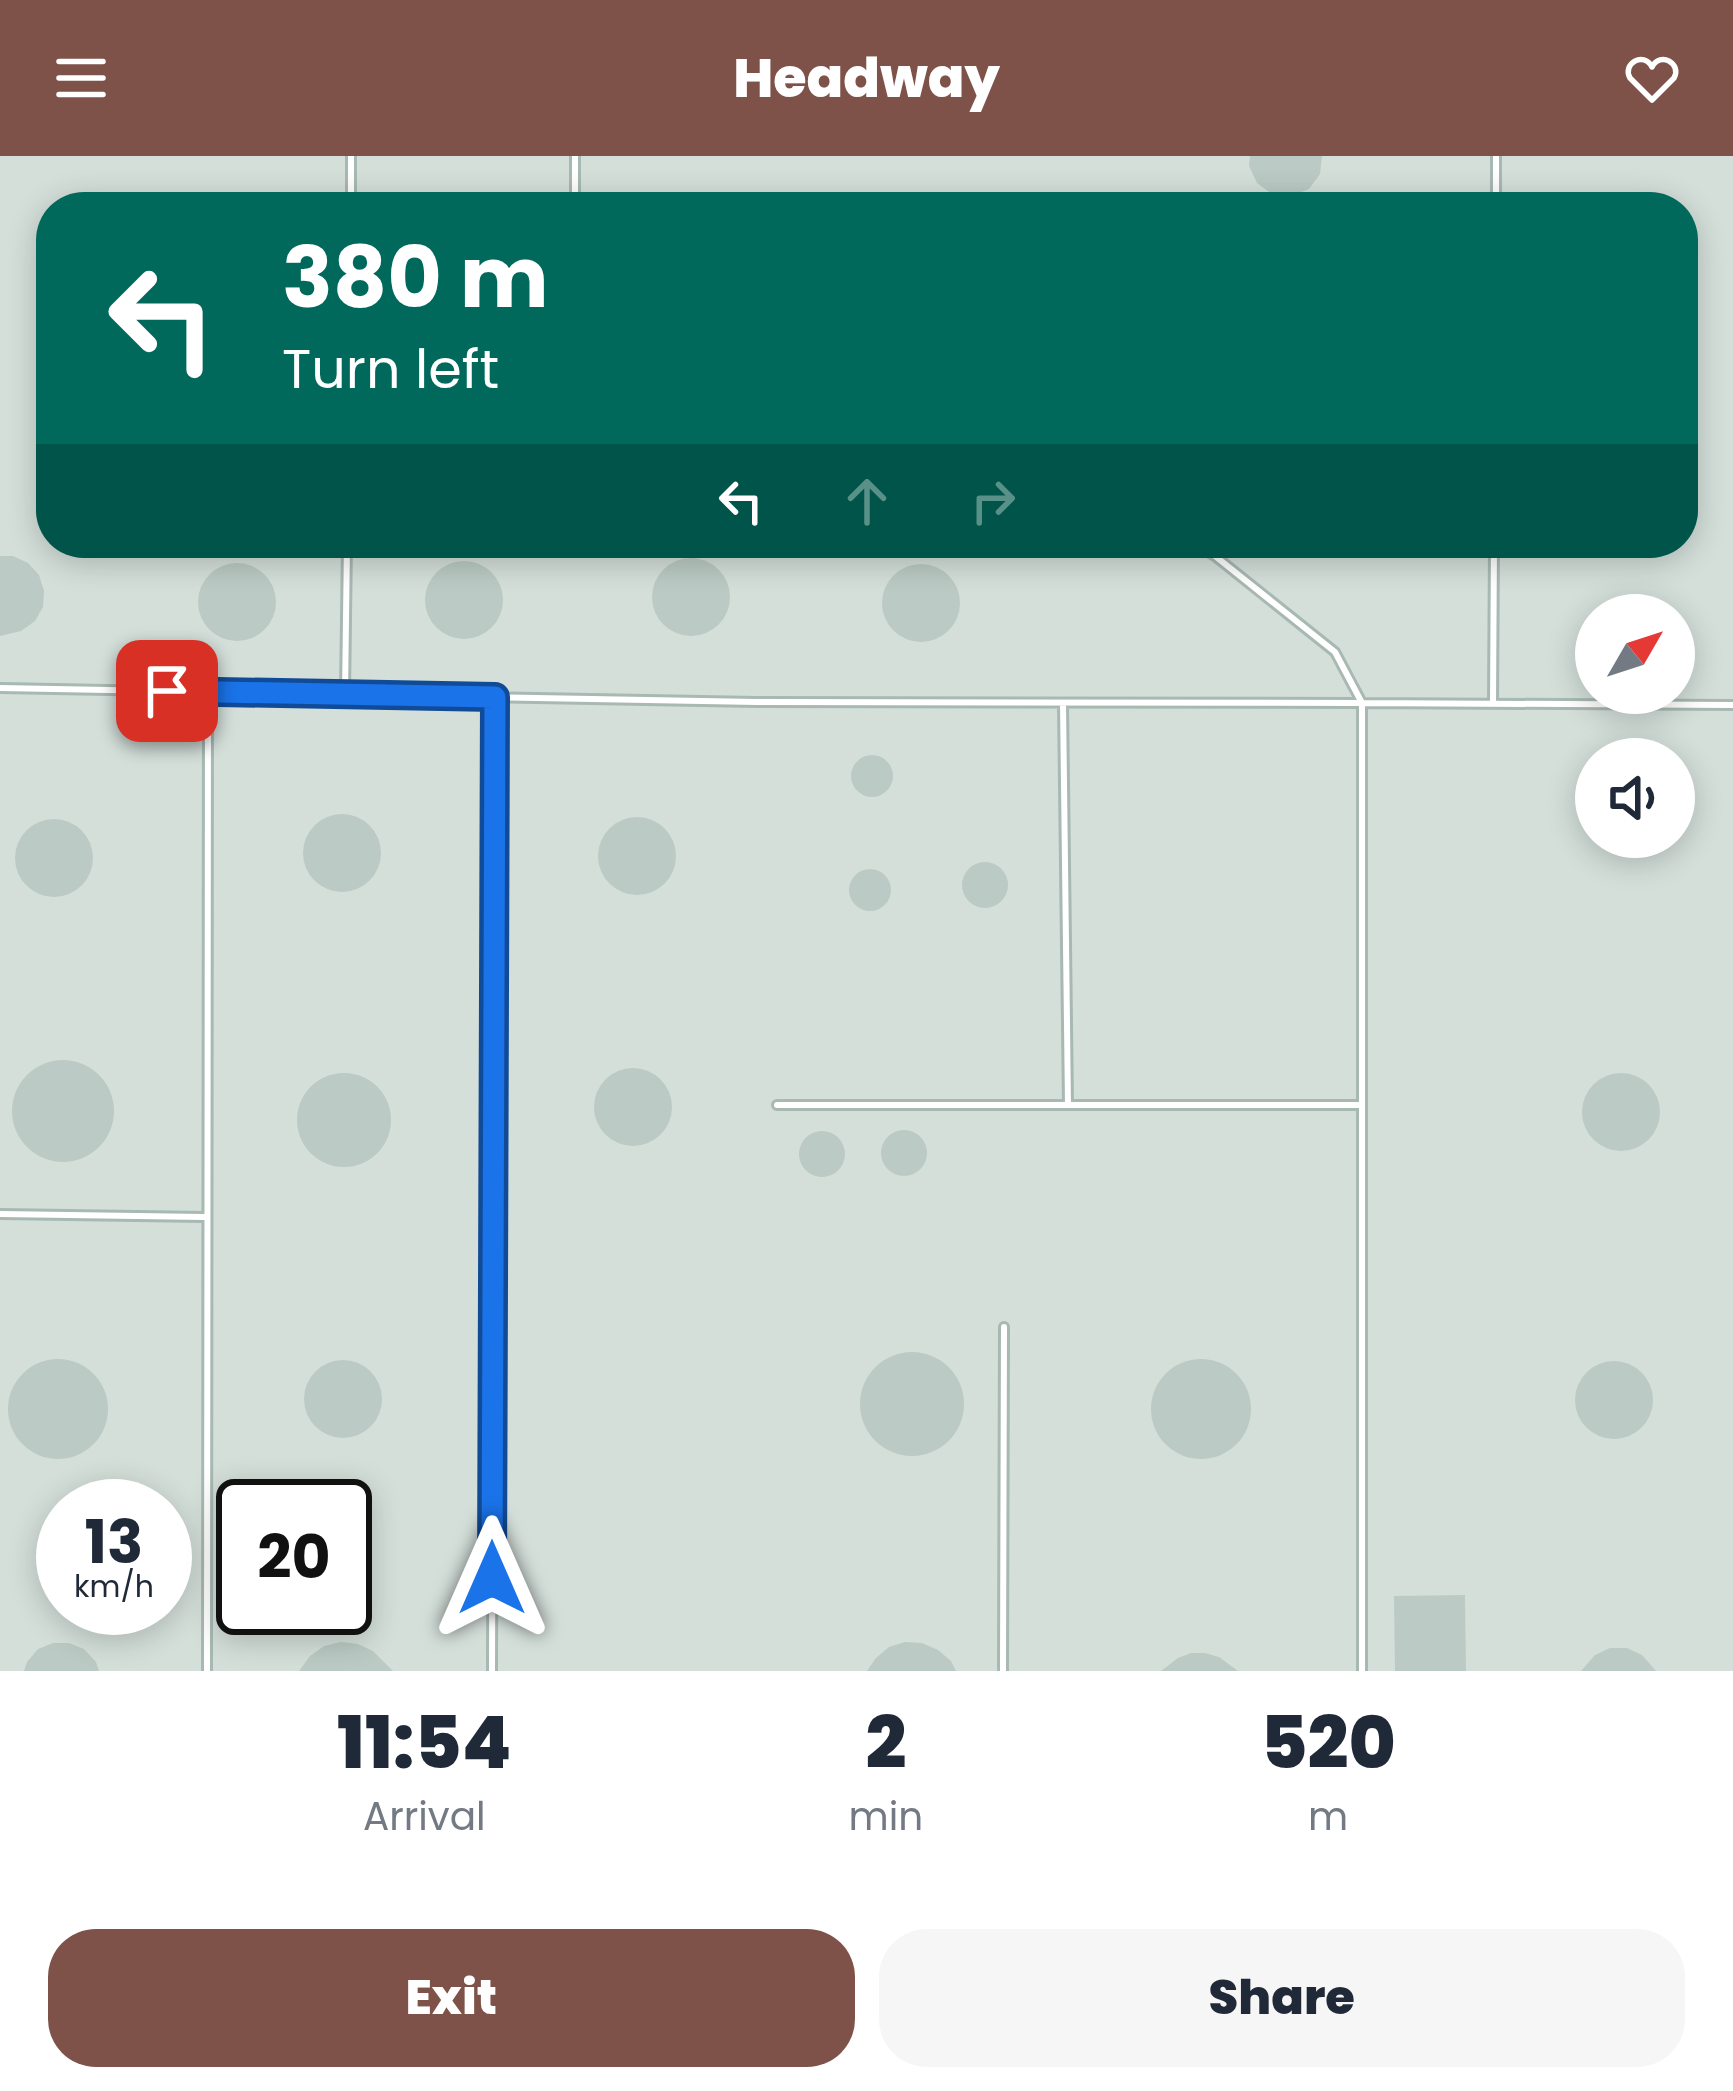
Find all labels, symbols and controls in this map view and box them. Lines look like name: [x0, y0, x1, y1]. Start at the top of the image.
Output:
text: Headway: [733, 40, 1000, 116]
icon: menu: [48, 45, 114, 111]
icon: heart: [1619, 45, 1685, 111]
text: 380 m: [282, 219, 549, 336]
icon: left: [84, 240, 240, 396]
text: Turn left: [282, 331, 499, 407]
icon: left: [708, 468, 774, 534]
icon: ahead: [834, 468, 900, 534]
icon: right: [960, 468, 1026, 534]
north arrow: [1575, 594, 1695, 714]
map controls: [1575, 594, 1695, 858]
pin: [116, 640, 218, 742]
icon: arrive: [134, 658, 200, 724]
button: sound: [1575, 738, 1695, 858]
speed limit sign: 20: [216, 1479, 372, 1635]
text: 13: [85, 1500, 143, 1584]
position arrow: [429, 1515, 555, 1641]
text: km/h: [74, 1565, 154, 1608]
text: 11:54: [337, 1692, 512, 1793]
text: 2: [865, 1692, 906, 1793]
text: 520: [1260, 1692, 1396, 1793]
text: Arrival: [363, 1789, 486, 1844]
text: min: [849, 1789, 923, 1844]
text: m: [1308, 1789, 1348, 1844]
button: Exit: [48, 1929, 855, 2067]
button: Share: [879, 1929, 1685, 2067]

